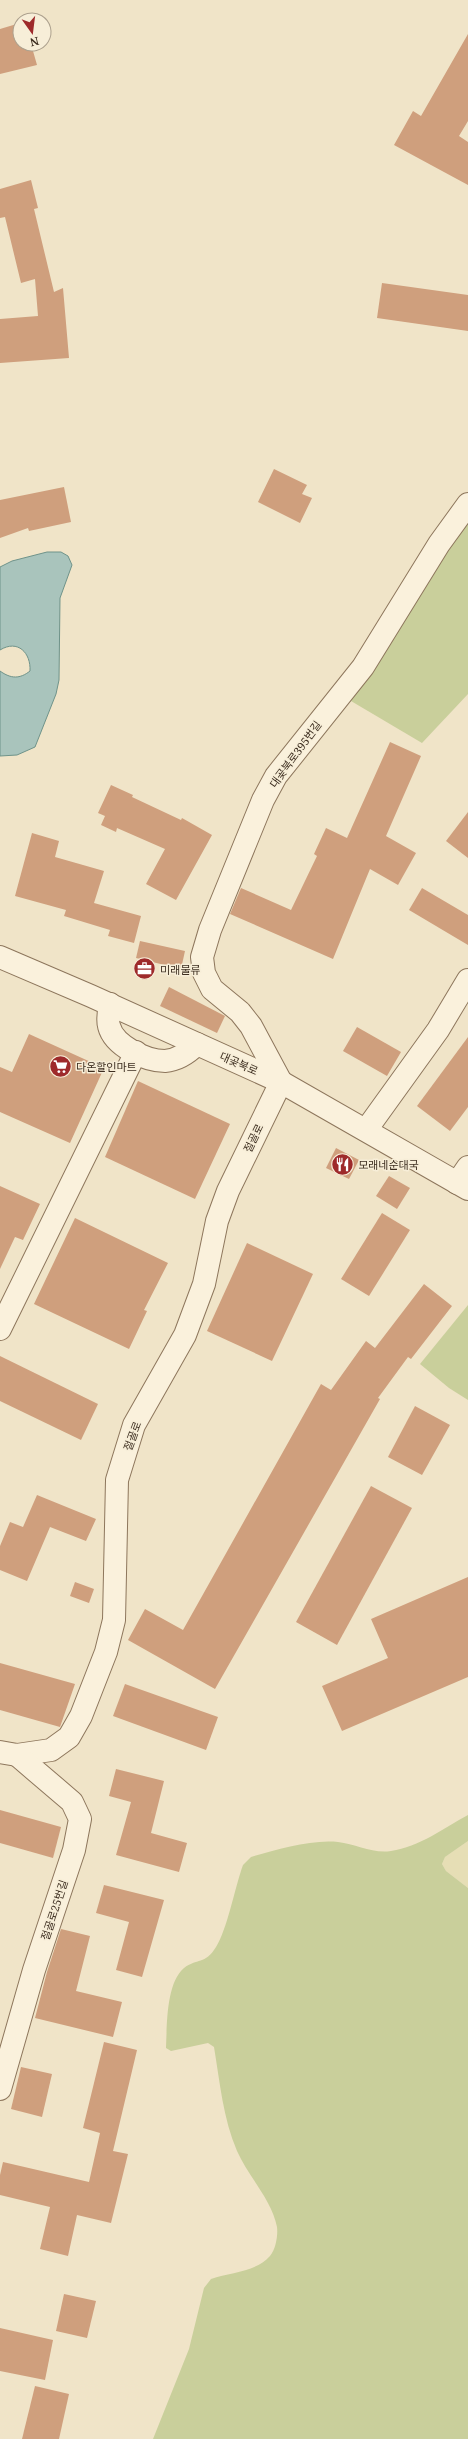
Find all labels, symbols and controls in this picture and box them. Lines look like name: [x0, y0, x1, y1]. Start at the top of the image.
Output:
north arrow: [12, 12, 52, 52]
text: N: [28, 34, 41, 51]
street label: 대곶북로395번길: [266, 718, 324, 790]
office icon: 미래물류: [132, 956, 158, 982]
place label: 미래물류: [160, 962, 200, 977]
street label: 대곶북로: [217, 1048, 261, 1078]
supermarket icon: 다온할인마트: [47, 1053, 73, 1079]
place label: 다온할인마트: [76, 1059, 137, 1074]
street label: 절골로: [240, 1121, 266, 1155]
restaurant icon: 모래네순대국: [329, 1151, 355, 1177]
place label: 모래네순대국: [358, 1157, 419, 1172]
street label: 절골로: [120, 1419, 144, 1453]
street label: 절골로25번길: [37, 1878, 71, 1942]

